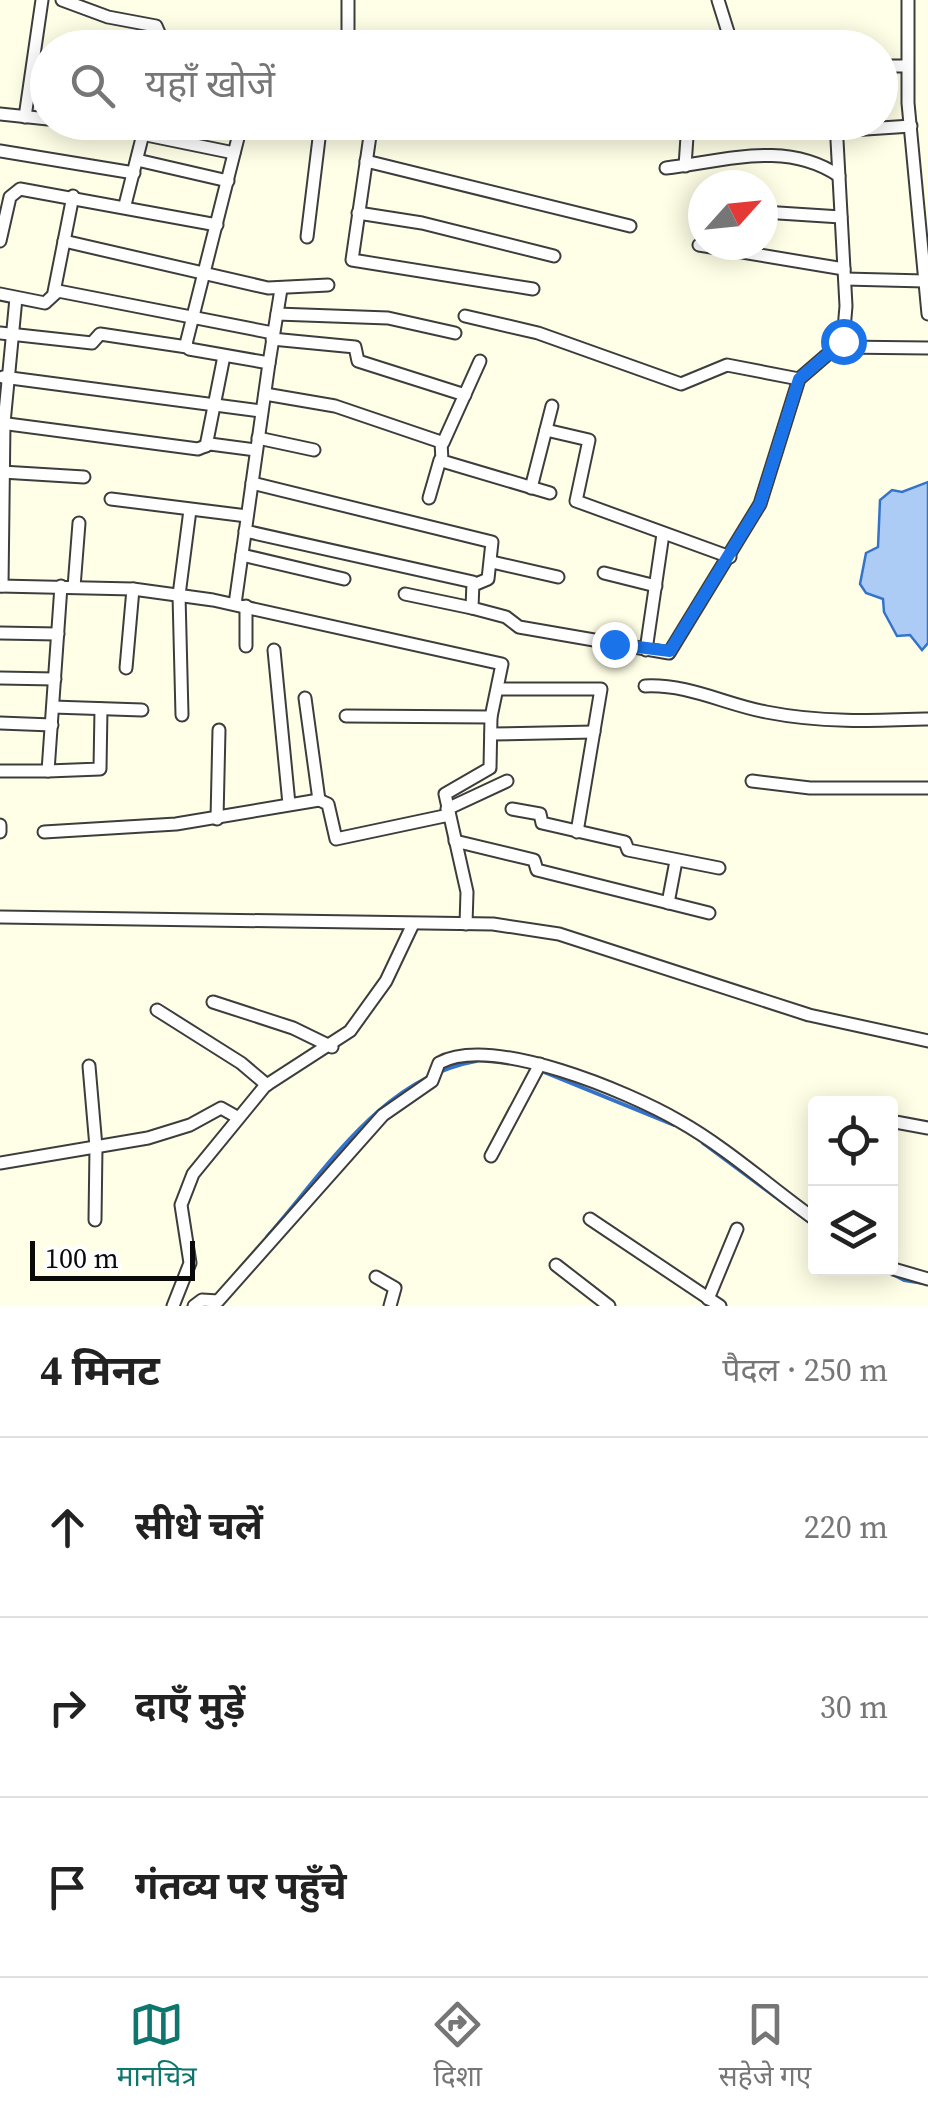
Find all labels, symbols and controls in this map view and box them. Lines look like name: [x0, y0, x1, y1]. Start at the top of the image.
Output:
search box: [30, 30, 898, 140]
icon: search: [65, 58, 120, 113]
text: यहाँ खोजें: [145, 58, 275, 110]
north arrow: [688, 170, 778, 260]
route start: [821, 319, 867, 365]
route end: [592, 622, 638, 668]
map controls: [808, 1096, 898, 1276]
button: locate: [808, 1096, 898, 1186]
button: layers: [808, 1186, 898, 1276]
scale bar: [30, 1236, 195, 1280]
text: 100 m: [45, 1239, 119, 1277]
text: 4 मिनट: [40, 1341, 160, 1399]
text: पैदल · 250 m: [722, 1348, 888, 1392]
icon: ahead: [40, 1500, 95, 1555]
text: सीधे चलें: [135, 1500, 263, 1552]
text: 220 m: [804, 1505, 888, 1549]
icon: right: [40, 1680, 95, 1735]
text: दाएँ मुड़ें: [135, 1680, 245, 1732]
text: 30 m: [820, 1685, 888, 1729]
icon: arrive: [40, 1860, 95, 1915]
text: गंतव्य पर पहुँचे: [135, 1860, 347, 1912]
tab: मानचित्र: [117, 1997, 197, 2097]
tab: दिशा: [430, 1997, 485, 2097]
tab: सहेजे गए: [719, 1997, 811, 2097]

